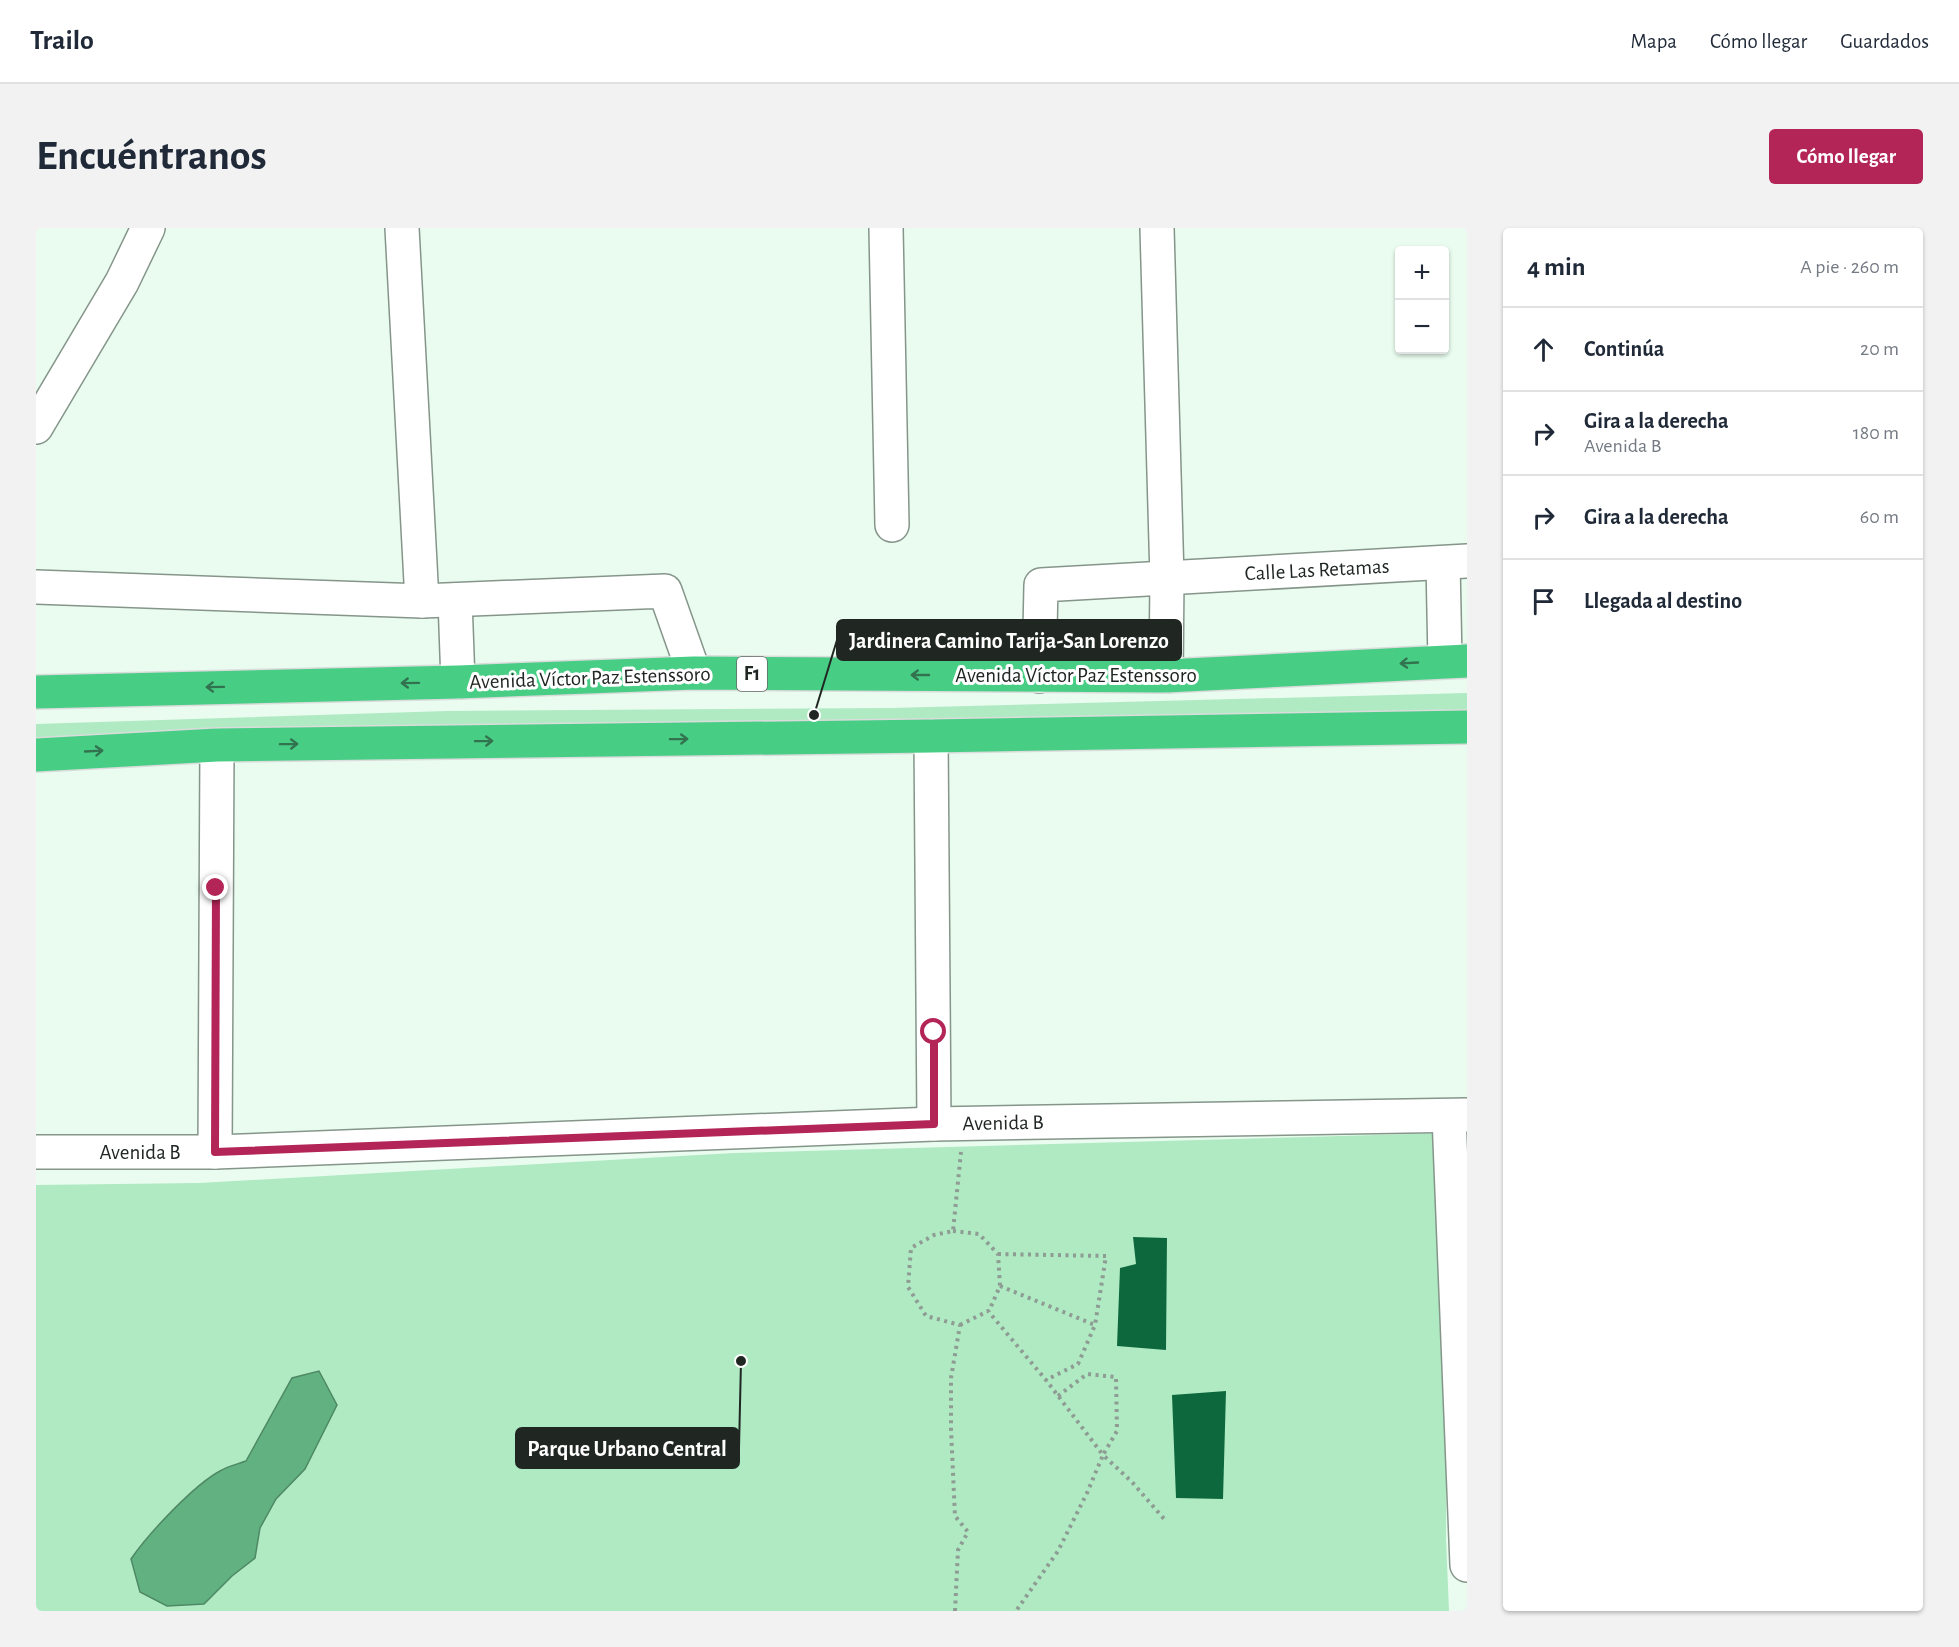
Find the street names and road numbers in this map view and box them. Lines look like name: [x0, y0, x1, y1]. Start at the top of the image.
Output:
street label: Calle Las Retamas: [1244, 556, 1390, 584]
road number: F1: [737, 657, 767, 691]
street label: Avenida Víctor Paz Estenssoro: [469, 663, 711, 693]
street label: Avenida Víctor Paz Estenssoro: [955, 665, 1197, 686]
street label: Avenida B: [962, 1112, 1044, 1134]
street label: Avenida B: [99, 1142, 181, 1163]

